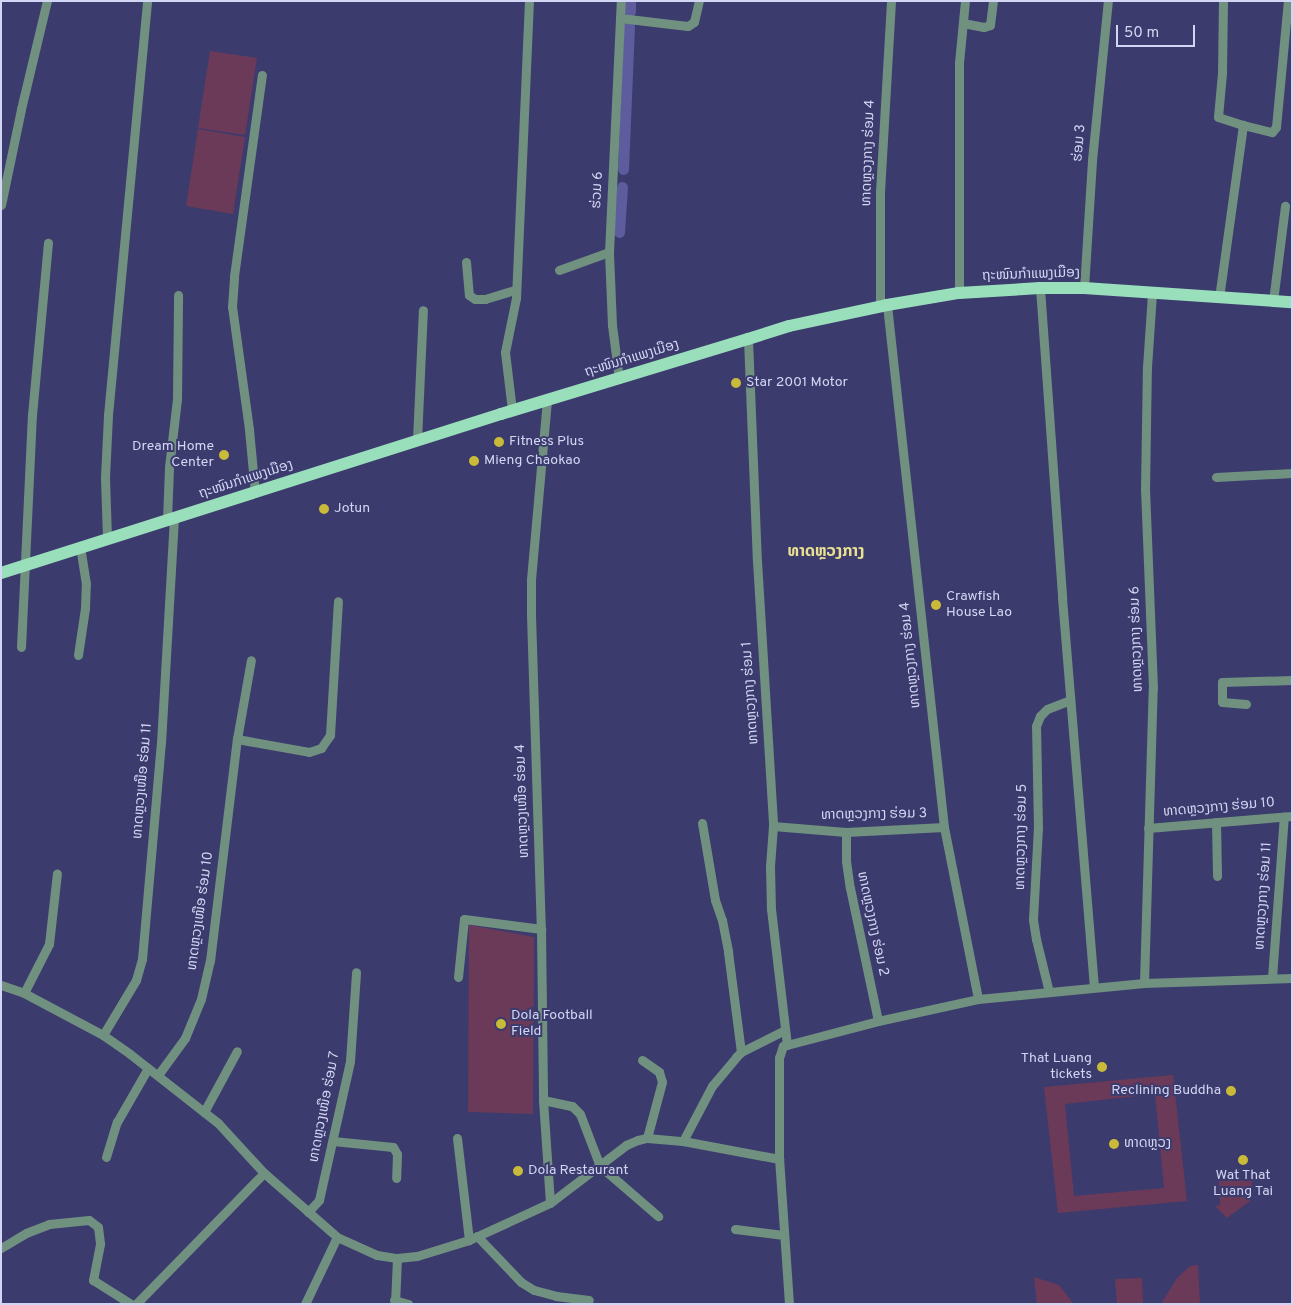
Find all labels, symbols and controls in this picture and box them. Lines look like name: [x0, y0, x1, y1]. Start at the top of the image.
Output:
scale bar: [1118, 15, 1197, 47]
text: 50 m: [1124, 24, 1159, 43]
street label: ທາດຫຼວງກາງ ຮ່ອມ 4: [859, 99, 879, 207]
street label: ຮ່ອມ 3: [1070, 124, 1090, 162]
street label: ຮ່ວມ 6: [589, 171, 607, 209]
street label: ຖະໜົນກຳແພງເມືອງ: [982, 265, 1080, 285]
street label: ຖະໜົນກຳແພງເມືອງ: [583, 337, 681, 381]
place label: Star 2001 Motor: [746, 375, 848, 391]
marker: Star 2001 Motor: [730, 377, 742, 389]
place label: Fitness Plus: [509, 434, 584, 450]
marker: Fitness Plus: [493, 436, 505, 448]
place label: Dream Home Center: [132, 439, 214, 472]
marker: Dream Home Center: [218, 449, 230, 461]
place label: Mieng Chaokao: [484, 453, 581, 469]
marker: Mieng Chaokao: [468, 455, 480, 467]
street label: ຖະໜົນກຳແພງເມືອງ: [197, 457, 295, 503]
place label: Jotun: [334, 501, 370, 517]
marker: Jotun: [318, 503, 330, 515]
district label: ທາດຫຼວງກາງ: [788, 542, 864, 562]
street label: ທາດຫຼວງກາງ ຮ່ອມ 6: [1127, 586, 1147, 692]
place label: Crawfish House Lao: [946, 589, 1012, 622]
marker: Crawfish House Lao: [930, 599, 942, 611]
street label: ທາດຫຼວງກາງ ຮ່ອມ 4: [897, 601, 925, 709]
street label: ທາດຫຼວງກາງ ຮ່ອມ 1: [739, 641, 763, 745]
street label: ທາດຫຼວງເໜືອ ຮ່ອມ 11: [130, 722, 156, 840]
street label: ທາດຫຼວງເໜືອ ຮ່ອມ 4: [513, 744, 533, 858]
street label: ທາດຫຼວງກາງ ຮ່ອມ 5: [1013, 784, 1031, 890]
street label: ທາດຫຼວງກາງ ຮ່ອມ 10: [1162, 795, 1276, 821]
street label: ທາດຫຼວງກາງ ຮ່ອມ 3: [821, 806, 927, 824]
street label: ທາດຫຼວງກາງ ຮ່ອມ 11: [1252, 841, 1276, 951]
street label: ທາດຫຼວງເໜືອ ຮ່ອມ 10: [184, 850, 218, 972]
street label: ທາດຫຼວງກາງ ຮ່ອມ 2: [853, 870, 891, 978]
place label: Dola Football Field: [511, 1008, 593, 1040]
marker: Dola Football Field: [495, 1018, 507, 1030]
street label: ທາດຫຼວງເໜືອ ຮ່ອມ 7: [306, 1050, 344, 1164]
place label: That Luang tickets: [1021, 1051, 1092, 1084]
marker: That Luang tickets: [1096, 1061, 1108, 1073]
place label: Reclining Buddha: [1111, 1083, 1221, 1099]
marker: Reclining Buddha: [1225, 1085, 1237, 1097]
place label: ທາດຫຼວງ: [1124, 1136, 1171, 1152]
marker: ທາດຫຼວງ: [1108, 1138, 1120, 1150]
marker: Wat That Luang Tai: [1237, 1154, 1249, 1166]
place label: Dola Restaurant: [528, 1163, 628, 1179]
marker: Dola Restaurant: [512, 1165, 524, 1177]
place label: Wat That Luang Tai: [1213, 1168, 1273, 1200]

